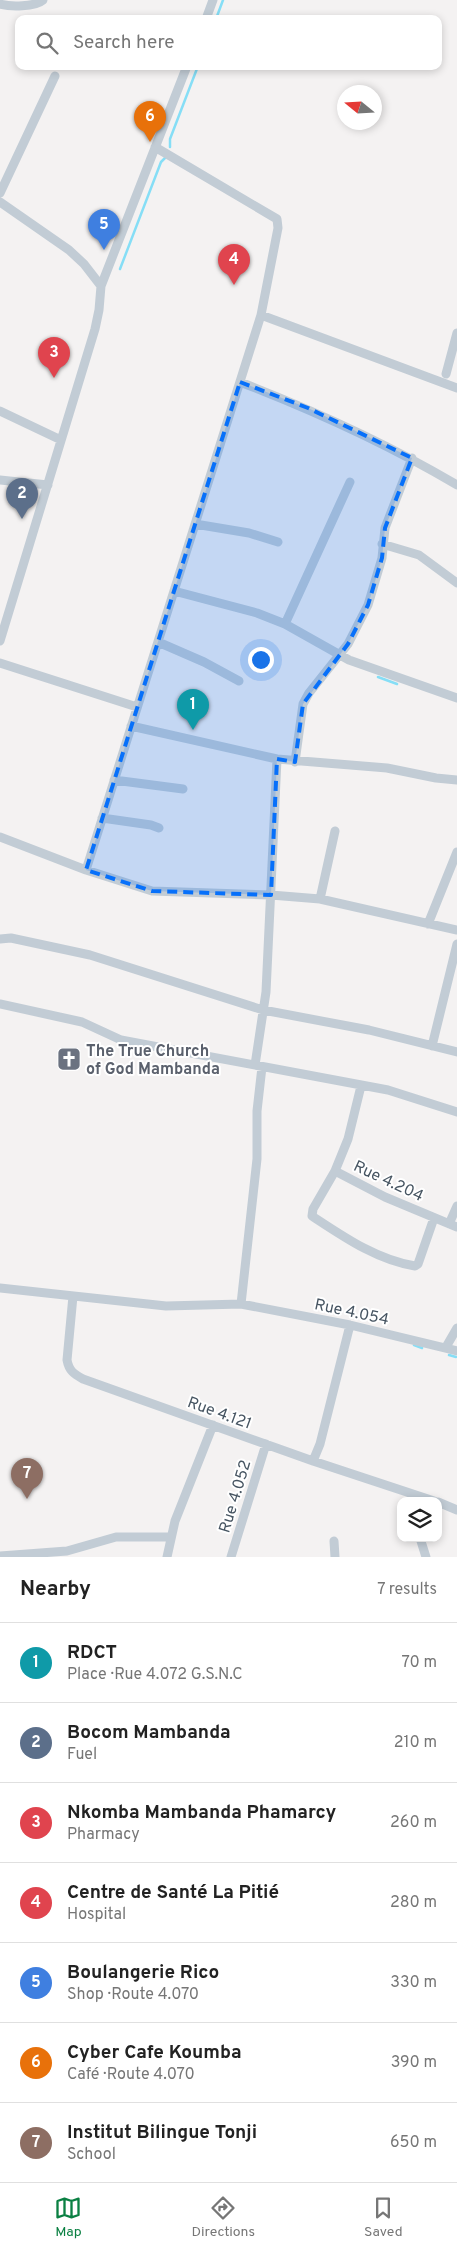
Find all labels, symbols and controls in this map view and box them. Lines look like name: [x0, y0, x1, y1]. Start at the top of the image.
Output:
search box: [15, 15, 442, 70]
icon: search: [33, 29, 61, 57]
text: Search here: [73, 31, 175, 55]
north arrow: [337, 85, 382, 130]
pin: 6: [134, 101, 166, 142]
pin: 5: [88, 209, 120, 250]
pin: 4: [218, 244, 250, 285]
pin: 3: [38, 337, 70, 378]
pin: 2: [6, 478, 38, 519]
your location: [248, 647, 274, 673]
pin: 1: [177, 689, 209, 730]
place label: The True Church of God Mambanda: [86, 1042, 220, 1080]
church icon: The True Church of God Mambanda: [56, 1046, 82, 1072]
street label: Rue 4.204: [350, 1157, 427, 1207]
street label: Rue 4.054: [312, 1295, 391, 1331]
street label: Rue 4.121: [184, 1393, 254, 1435]
pin: 7: [11, 1458, 43, 1499]
street label: Rue 4.052: [215, 1458, 256, 1535]
map controls: [397, 1497, 442, 1542]
button: layers: [397, 1497, 442, 1542]
text: Nearby: [20, 1576, 91, 1603]
text: 7 results: [377, 1580, 437, 1600]
text: RDCT: [67, 1641, 117, 1665]
text: 1: [33, 1653, 39, 1673]
text: 70 m: [402, 1653, 437, 1673]
text: Place · Rue 4.072 G.S.N.C: [67, 1665, 243, 1685]
text: Bocom Mambanda: [67, 1721, 231, 1745]
text: 2: [31, 1733, 41, 1753]
text: 210 m: [394, 1733, 437, 1753]
text: Fuel: [67, 1745, 97, 1765]
text: Nkomba Mambanda Phamarcy: [67, 1801, 336, 1825]
text: 3: [31, 1813, 41, 1833]
text: 260 m: [390, 1813, 437, 1833]
text: Pharmacy: [67, 1825, 140, 1845]
text: Centre de Santé La Pitié: [67, 1881, 279, 1905]
text: 4: [31, 1893, 41, 1913]
text: 280 m: [390, 1893, 437, 1913]
text: Hospital: [67, 1905, 126, 1925]
text: Boulangerie Rico: [67, 1961, 219, 1985]
text: 5: [31, 1973, 41, 1993]
text: 330 m: [390, 1973, 437, 1993]
text: Shop · Route 4.070: [67, 1985, 199, 2005]
text: Cyber Cafe Koumba: [67, 2041, 242, 2065]
text: 6: [31, 2053, 41, 2073]
text: 390 m: [391, 2053, 437, 2073]
text: Café · Route 4.070: [67, 2065, 195, 2085]
text: Institut Bilingue Tonji: [67, 2121, 257, 2145]
text: 7: [32, 2133, 40, 2153]
text: 650 m: [390, 2133, 437, 2153]
text: School: [67, 2145, 116, 2165]
tab: Map: [54, 2194, 82, 2241]
tab: Directions: [191, 2194, 255, 2241]
tab: Saved: [364, 2194, 403, 2241]

